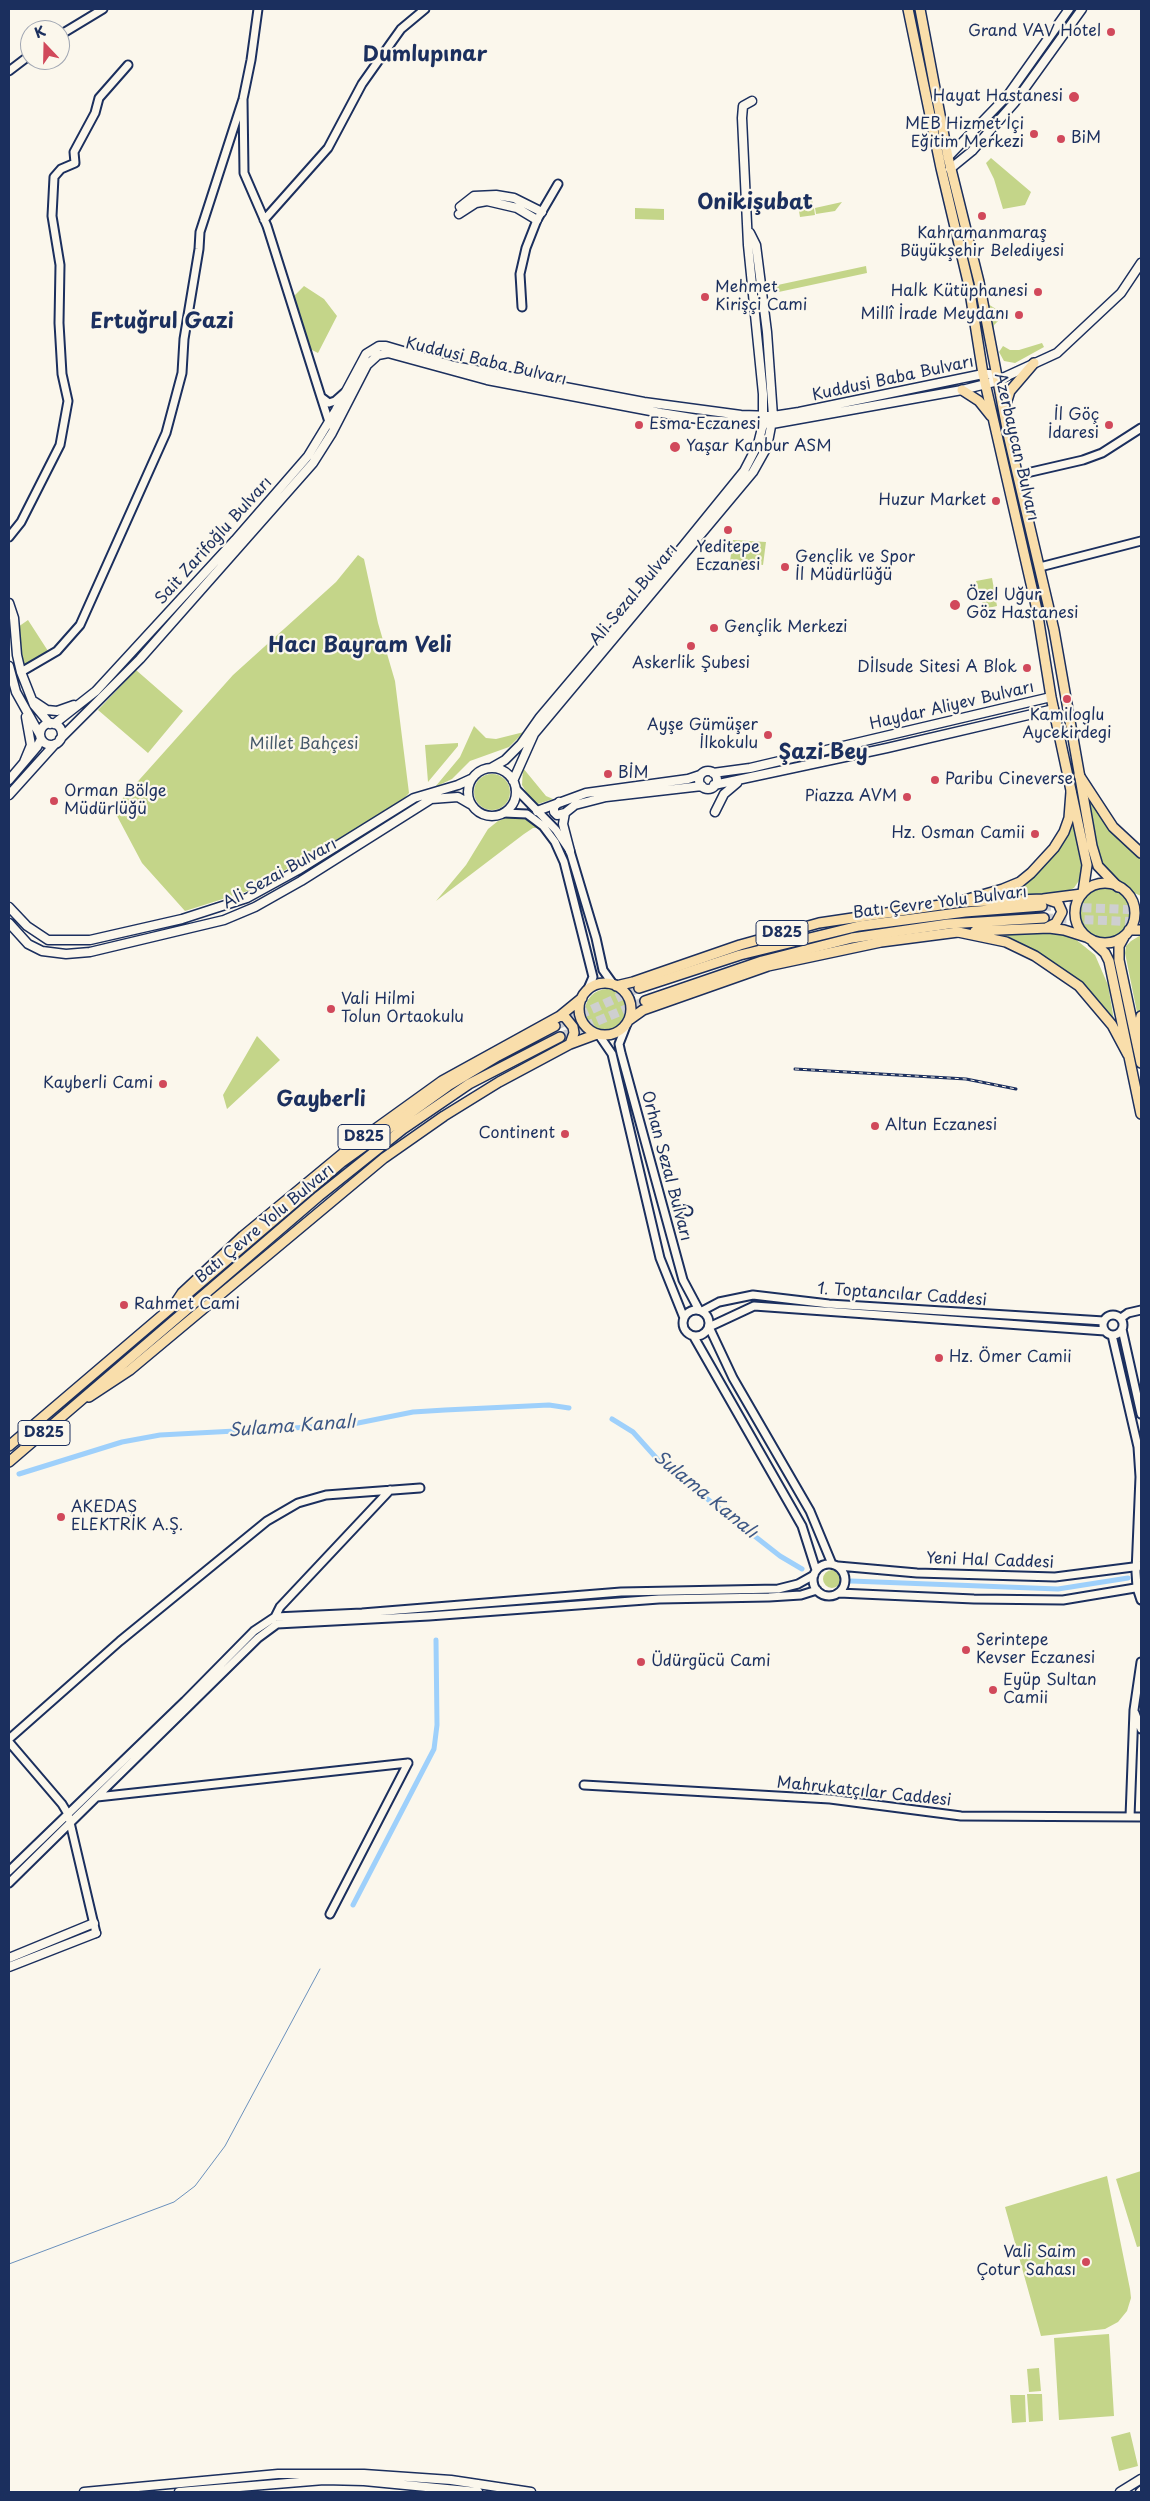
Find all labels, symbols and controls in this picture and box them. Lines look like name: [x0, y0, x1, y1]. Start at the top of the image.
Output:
north arrow: [20, 20, 70, 70]
text: K: [31, 20, 48, 43]
place label: Grand VAV Hotel: [968, 22, 1101, 42]
marker: Grand VAV Hotel: [1105, 26, 1117, 38]
district label: Dumlupınar: [363, 42, 487, 68]
place label: Hayat Hastanesi: [933, 87, 1063, 107]
marker: Hayat Hastanesi: [1067, 90, 1081, 104]
place label: MEB Hizmet İçi Eğitim Merkezi: [905, 115, 1024, 153]
marker: MEB Hizmet İçi Eğitim Merkezi: [1028, 128, 1040, 140]
place label: BiM: [1071, 129, 1101, 149]
marker: BiM: [1055, 133, 1067, 145]
district label: Onikişubat: [697, 190, 813, 216]
marker: Kahramanmaraş Büyükşehir Belediyesi: [976, 210, 988, 222]
place label: Kahramanmaraş Büyükşehir Belediyesi: [900, 224, 1064, 262]
place label: Mehmet Kirişçi Cami: [715, 278, 807, 316]
place label: Halk Kütüphanesi: [891, 282, 1028, 302]
marker: Halk Kütüphanesi: [1032, 286, 1044, 298]
marker: Mehmet Kirişçi Cami: [699, 291, 711, 303]
place label: Millî İrade Meydanı: [860, 305, 1009, 325]
district label: Ertuğrul Gazi: [90, 309, 234, 335]
marker: Millî İrade Meydanı: [1013, 309, 1025, 321]
street label: Kuddusi Baba Bulvarı: [404, 334, 568, 390]
street label: Kuddusi Baba Bulvarı: [811, 353, 975, 405]
street label: Azerbaycan Bulvarı: [990, 371, 1042, 523]
place label: İl Göç İdaresi: [1048, 406, 1099, 444]
place label: Esma Eczanesi: [649, 415, 761, 435]
marker: Esma Eczanesi: [633, 419, 645, 431]
marker: İl Göç İdaresi: [1103, 419, 1115, 431]
place label: Yaşar Kanbur ASM: [686, 437, 832, 457]
marker: Yaşar Kanbur ASM: [668, 440, 682, 454]
street label: Sait Zarifoğlu Bulvarı: [152, 473, 276, 609]
place label: Huzur Market: [878, 491, 986, 511]
marker: Huzur Market: [990, 495, 1002, 507]
marker: Yeditepe Eczanesi: [722, 524, 734, 536]
place label: Yeditepe Eczanesi: [696, 538, 760, 576]
street label: Ali Sezal Bulvarı: [586, 540, 682, 650]
place label: Gençlik ve Spor İl Müdürlüğü: [795, 548, 915, 586]
marker: Gençlik ve Spor İl Müdürlüğü: [779, 561, 791, 573]
place label: Özel Uğur Göz Hastanesi: [966, 586, 1078, 624]
marker: Özel Uğur Göz Hastanesi: [948, 598, 962, 612]
place label: Gençlik Merkezi: [724, 618, 848, 638]
marker: Gençlik Merkezi: [708, 622, 720, 634]
district label: Hacı Bayram Veli: [268, 633, 452, 659]
marker: Askerlik Şubesi: [685, 640, 697, 652]
place label: Askerlik Şubesi: [632, 654, 750, 674]
place label: Dİlsude Sitesi A Blok: [857, 658, 1017, 678]
marker: Dİlsude Sitesi A Blok: [1021, 662, 1033, 674]
street label: Haydar Aliyev Bulvarı: [868, 678, 1036, 734]
marker: Kamiloglu Aycekirdegi: [1061, 693, 1073, 705]
place label: Kamiloglu Aycekirdegi: [1023, 706, 1111, 744]
place label: Ayşe Gümüşer İlkokulu: [647, 716, 758, 754]
marker: Ayşe Gümüşer İlkokulu: [762, 729, 774, 741]
park label: Millet Bahçesi: [250, 735, 358, 755]
district label: Şazi Bey: [778, 740, 868, 766]
place label: BİM: [618, 764, 649, 784]
marker: BİM: [602, 768, 614, 780]
place label: Paribu Cineverse: [945, 770, 1073, 790]
marker: Paribu Cineverse: [929, 774, 941, 786]
place label: Orman Bölge Müdürlüğü: [64, 782, 167, 820]
place label: Piazza AVM: [805, 787, 897, 807]
marker: Piazza AVM: [901, 791, 913, 803]
marker: Orman Bölge Müdürlüğü: [48, 795, 60, 807]
place label: Hz. Osman Camii: [891, 824, 1025, 844]
marker: Hz. Osman Camii: [1029, 828, 1041, 840]
street label: Ali Sezai Bulvarı: [220, 835, 340, 913]
street label: Batı Çevre Yolu Bulvarı: [852, 883, 1028, 923]
road number: D825: [756, 920, 808, 946]
place label: Vali Hilmi Tolun Ortaokulu: [341, 990, 464, 1028]
marker: Vali Hilmi Tolun Ortaokulu: [325, 1003, 337, 1015]
place label: Kayberli Cami: [43, 1074, 153, 1094]
marker: Kayberli Cami: [157, 1078, 169, 1090]
district label: Gayberli: [276, 1087, 366, 1113]
street label: Orhan Sezal Bulvarı: [637, 1089, 695, 1243]
place label: Altun Eczanesi: [885, 1116, 997, 1136]
marker: Altun Eczanesi: [869, 1120, 881, 1132]
road number: D825: [338, 1124, 390, 1150]
place label: Continent: [479, 1124, 555, 1144]
marker: Continent: [559, 1128, 571, 1140]
street label: Batı Çevre Yolu Bulvarı: [192, 1160, 338, 1288]
street label: 1. Toptancılar Caddesi: [817, 1279, 987, 1311]
place label: Rahmet Cami: [134, 1295, 240, 1315]
marker: Rahmet Cami: [118, 1299, 130, 1311]
place label: Hz. Ömer Camii: [949, 1348, 1072, 1368]
marker: Hz. Ömer Camii: [933, 1352, 945, 1364]
water label: Sulama Kanalı: [228, 1412, 356, 1442]
road number: D825: [18, 1420, 70, 1446]
water label: Sulama Kanalı: [649, 1447, 761, 1543]
place label: AKEDAŞ ELEKTRİK A.Ş.: [71, 1498, 183, 1536]
marker: AKEDAŞ ELEKTRİK A.Ş.: [55, 1511, 67, 1523]
street label: Yeni Hal Caddesi: [926, 1549, 1054, 1573]
place label: Serintepe Kevser Eczanesi: [976, 1631, 1095, 1669]
marker: Serintepe Kevser Eczanesi: [960, 1644, 972, 1656]
place label: Üdürgücü Cami: [651, 1652, 771, 1672]
marker: Üdürgücü Cami: [635, 1656, 647, 1668]
place label: Eyüp Sultan Camii: [1003, 1671, 1097, 1709]
marker: Eyüp Sultan Camii: [987, 1684, 999, 1696]
street label: Mahrukatçılar Caddesi: [776, 1773, 952, 1811]
place label: Vali Saim Çotur Sahası: [976, 2243, 1076, 2281]
marker: Vali Saim Çotur Sahası: [1080, 2256, 1092, 2268]

